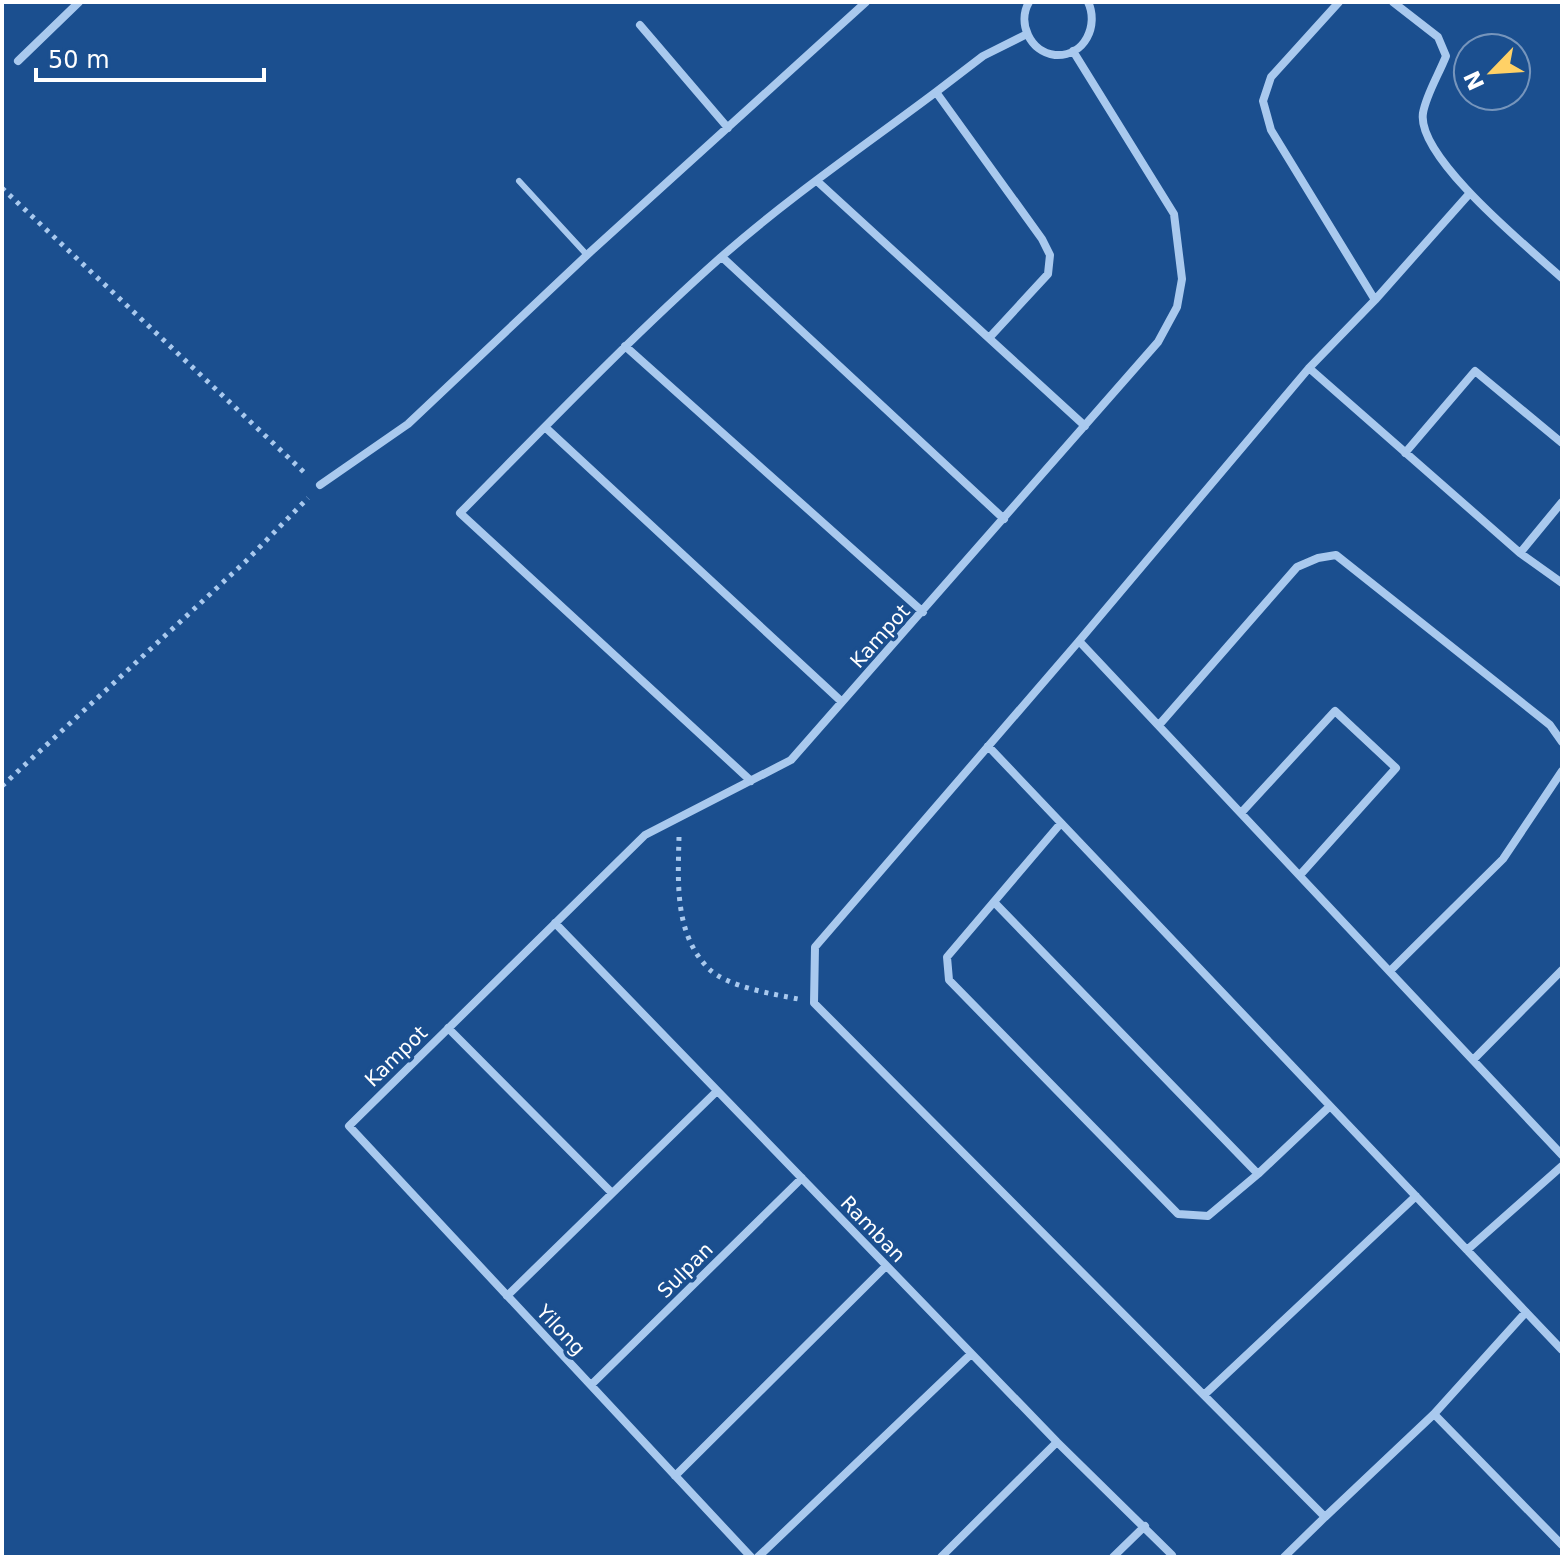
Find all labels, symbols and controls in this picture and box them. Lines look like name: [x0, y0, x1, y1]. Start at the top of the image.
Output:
scale bar: [36, 32, 264, 82]
north arrow: [1452, 32, 1532, 112]
text: 50 m: [48, 46, 110, 74]
text: N: [1459, 67, 1490, 94]
street label: Kampot: [845, 599, 915, 673]
street label: Kampot: [360, 1020, 432, 1091]
street label: Ramban: [836, 1191, 910, 1267]
street label: Sulpan: [652, 1237, 718, 1303]
street label: Yilong: [531, 1299, 590, 1360]

